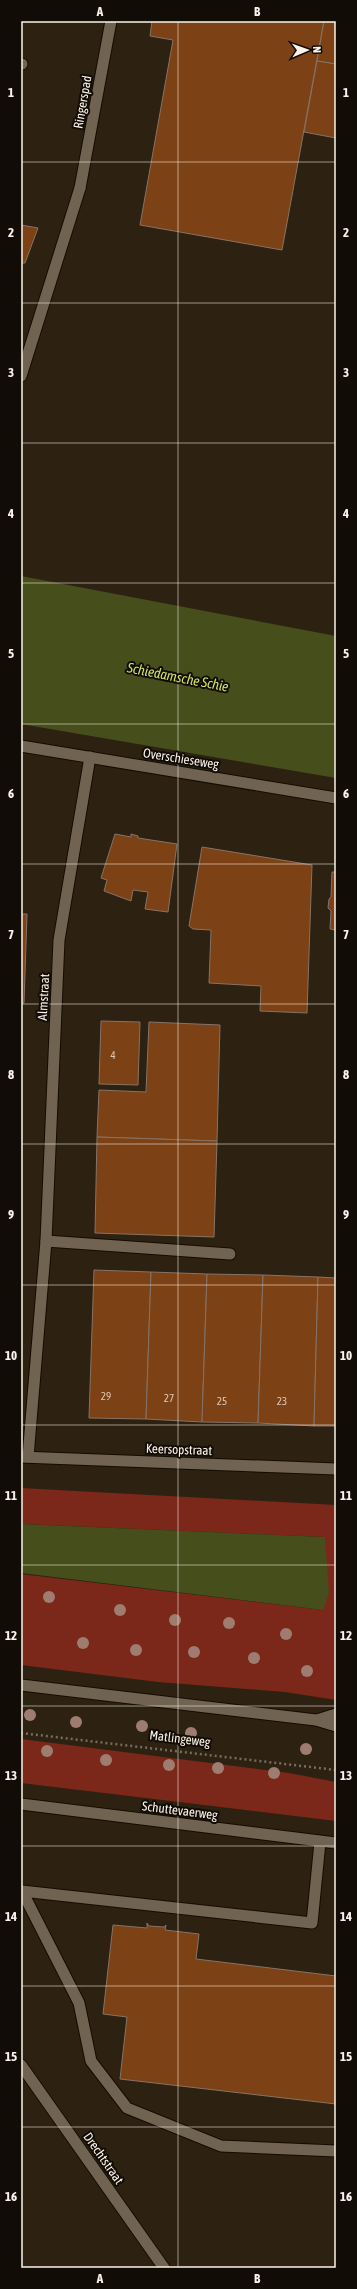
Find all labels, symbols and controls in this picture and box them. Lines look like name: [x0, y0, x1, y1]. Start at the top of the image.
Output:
text: A: [96, 4, 104, 19]
text: B: [254, 4, 261, 19]
north arrow: [287, 30, 327, 70]
text: N: [311, 46, 323, 53]
street label: Ringerspad: [70, 74, 95, 130]
text: 1: [8, 85, 14, 100]
text: 1: [343, 85, 349, 100]
text: 2: [8, 225, 14, 240]
text: 2: [343, 225, 349, 240]
text: 3: [8, 365, 14, 380]
text: 3: [343, 365, 349, 380]
text: 4: [7, 506, 14, 521]
text: 4: [342, 506, 349, 521]
text: 5: [8, 646, 14, 661]
text: 5: [343, 646, 349, 661]
water label: Schiedamsche Schie: [125, 659, 230, 695]
street label: Overschieseweg: [142, 745, 220, 772]
text: 6: [8, 786, 14, 801]
text: 6: [343, 786, 349, 801]
text: 7: [8, 927, 14, 942]
text: 7: [343, 927, 349, 942]
street label: Almstraat: [35, 973, 52, 1021]
house number: 4: [110, 1049, 116, 1061]
text: 8: [8, 1067, 14, 1082]
text: 8: [343, 1067, 349, 1082]
text: 9: [8, 1207, 14, 1222]
text: 9: [343, 1207, 349, 1222]
text: 10: [5, 1348, 17, 1363]
text: 10: [340, 1348, 352, 1363]
house number: 29: [101, 1390, 111, 1402]
house number: 27: [164, 1392, 174, 1404]
house number: 25: [217, 1395, 227, 1407]
house number: 23: [277, 1395, 287, 1407]
street label: Keersopstraat: [146, 1441, 213, 1458]
text: 11: [5, 1488, 17, 1503]
text: 11: [340, 1488, 352, 1503]
text: 12: [5, 1628, 17, 1643]
text: 12: [340, 1628, 352, 1643]
street label: Matlingeweg: [149, 1727, 212, 1750]
text: 13: [5, 1768, 17, 1783]
text: 13: [340, 1768, 352, 1783]
street label: Schuttevaerweg: [141, 1798, 219, 1823]
text: 14: [5, 1909, 17, 1924]
text: 14: [340, 1909, 352, 1924]
text: 15: [5, 2049, 17, 2064]
text: 15: [340, 2049, 352, 2064]
street label: Drechtstraat: [80, 2130, 127, 2187]
text: 16: [5, 2189, 17, 2204]
text: 16: [340, 2189, 352, 2204]
text: A: [96, 2271, 104, 2286]
text: B: [254, 2271, 261, 2286]

